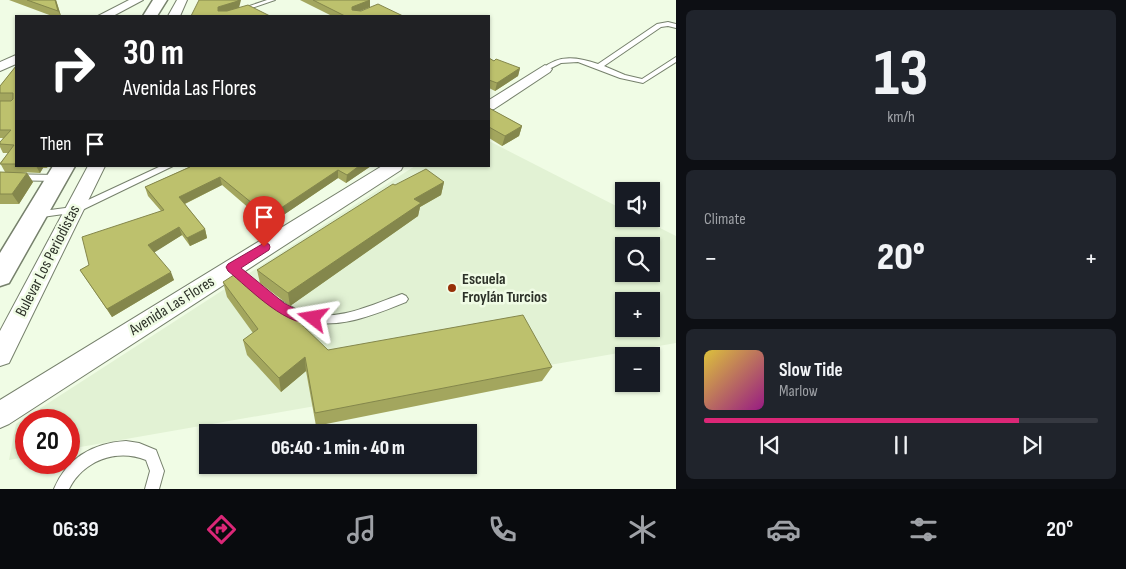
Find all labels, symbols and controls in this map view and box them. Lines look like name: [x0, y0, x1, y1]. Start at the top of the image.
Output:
text: 30 m: [123, 32, 184, 75]
icon: right: [40, 35, 105, 100]
text: 13: [874, 36, 928, 114]
text: Avenida Las Flores: [123, 75, 256, 102]
text: km/h: [887, 108, 915, 127]
icon: arrive: [81, 130, 109, 158]
text: Then: [40, 133, 71, 156]
map controls: [615, 182, 660, 392]
button: sound: [615, 182, 660, 227]
pin: [243, 196, 285, 247]
street label: Bulevar Los Periodistas: [12, 202, 84, 320]
icon: arrive: [250, 203, 278, 231]
text: Climate: [704, 210, 746, 229]
text: 20°: [877, 235, 925, 280]
button: search: [615, 237, 660, 282]
text: −: [704, 242, 718, 275]
text: +: [1084, 242, 1098, 275]
place label: Escuela Froylán Turcios: [462, 270, 547, 307]
street label: Avenida Las Flores: [125, 272, 218, 340]
marker: Escuela Froylán Turcios: [446, 282, 458, 294]
position arrow: [286, 291, 338, 343]
button: +: [615, 292, 660, 337]
button: −: [615, 347, 660, 392]
text: Slow Tide: [779, 359, 843, 382]
text: Marlow: [779, 382, 818, 401]
speed limit sign: 20: [15, 409, 80, 474]
icon: previous: [756, 431, 784, 459]
icon: pause: [887, 431, 915, 459]
icon: next: [1018, 431, 1046, 459]
text: 06:40 · 1 min · 40 m: [271, 437, 405, 460]
icon: directions: [204, 512, 239, 547]
icon: music: [344, 512, 379, 547]
icon: phone: [485, 512, 520, 547]
icon: climate: [625, 512, 660, 547]
icon: car: [766, 512, 801, 547]
icon: filters: [906, 512, 941, 547]
text: 06:39: [53, 516, 99, 543]
text: 20°: [1046, 516, 1073, 543]

